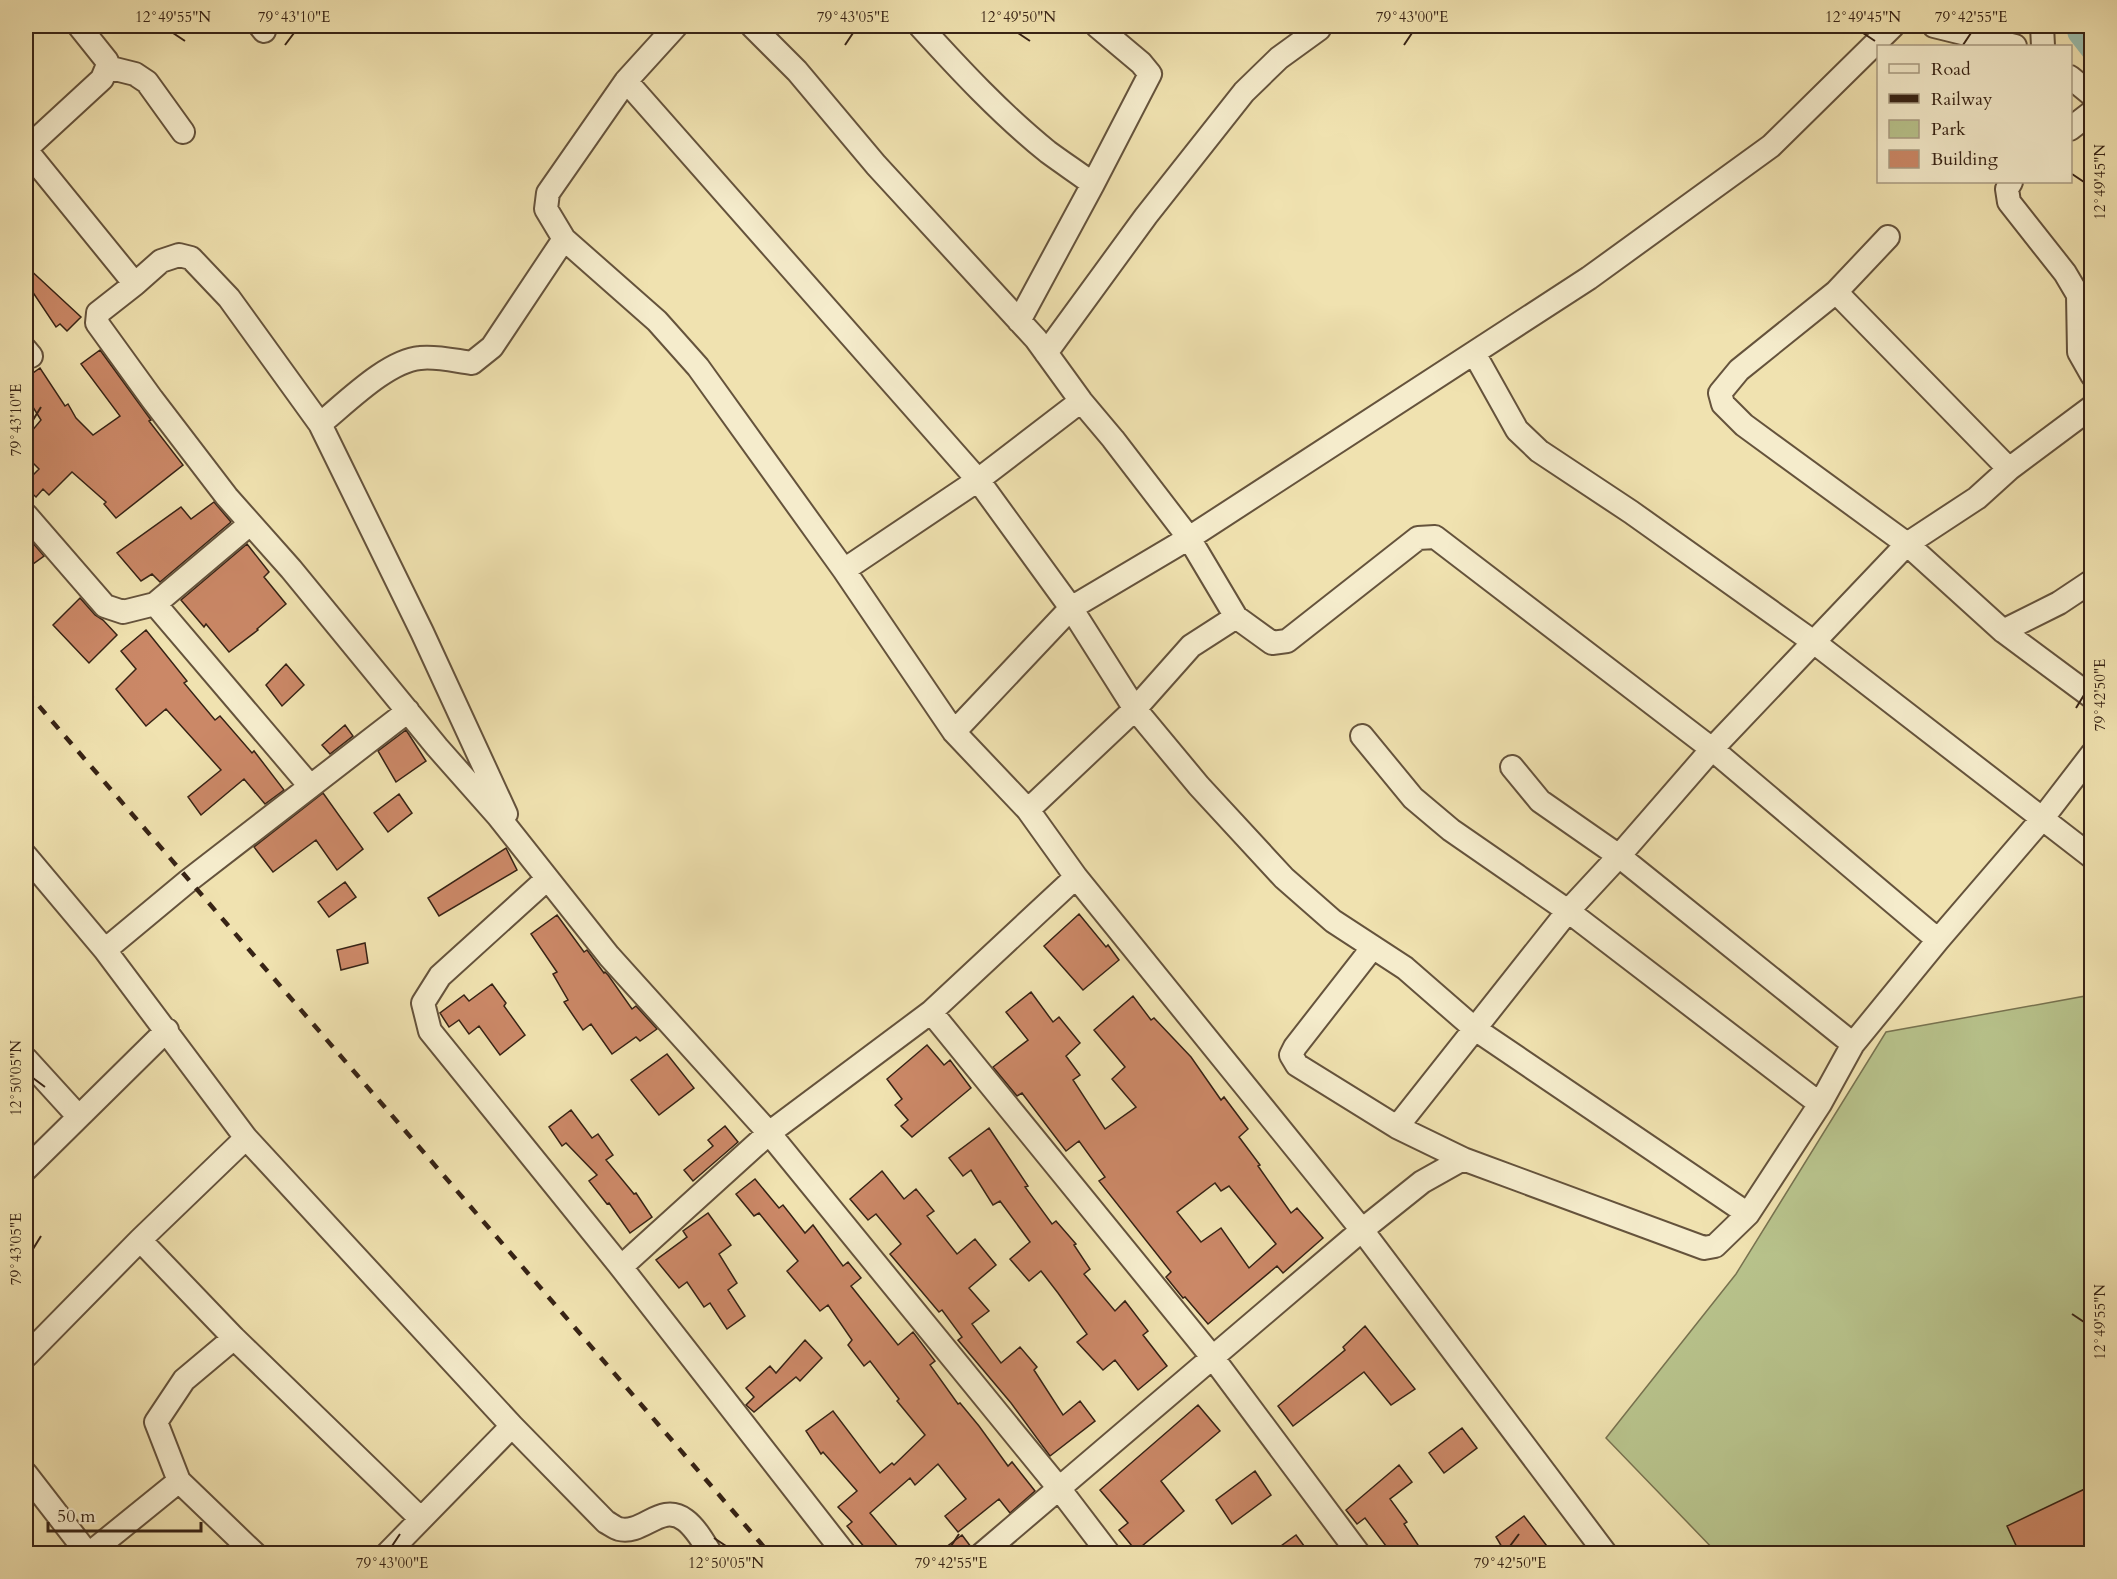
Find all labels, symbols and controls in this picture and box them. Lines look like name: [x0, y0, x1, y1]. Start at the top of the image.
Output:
text: 12°49'55"N: [135, 7, 211, 27]
text: 79°43'10"E: [258, 7, 330, 27]
text: 79°43'05"E: [817, 7, 889, 27]
text: 12°49'50"N: [980, 7, 1056, 27]
text: 79°43'00"E: [1376, 7, 1448, 27]
text: 12°49'45"N: [1825, 7, 1901, 27]
text: 79°42'55"E: [1935, 7, 2007, 27]
legend: [1877, 45, 2072, 183]
text: Road: [1931, 57, 1971, 82]
text: Railway: [1931, 87, 1993, 112]
text: Park: [1931, 117, 1966, 142]
text: 12°49'45"N: [2090, 144, 2110, 220]
text: Building: [1931, 147, 1999, 172]
text: 79°43'10"E: [6, 384, 26, 456]
text: 79°42'50"E: [2090, 659, 2110, 731]
text: 12°50'05"N: [6, 1040, 26, 1116]
text: 79°43'05"E: [6, 1213, 26, 1285]
text: 12°49'55"N: [2090, 1284, 2110, 1360]
scale bar: [48, 1495, 201, 1533]
text: 50 m: [57, 1504, 96, 1529]
text: 79°43'00"E: [356, 1553, 428, 1573]
text: 12°50'05"N: [688, 1553, 764, 1573]
text: 79°42'55"E: [915, 1553, 987, 1573]
text: 79°42'50"E: [1474, 1553, 1546, 1573]

